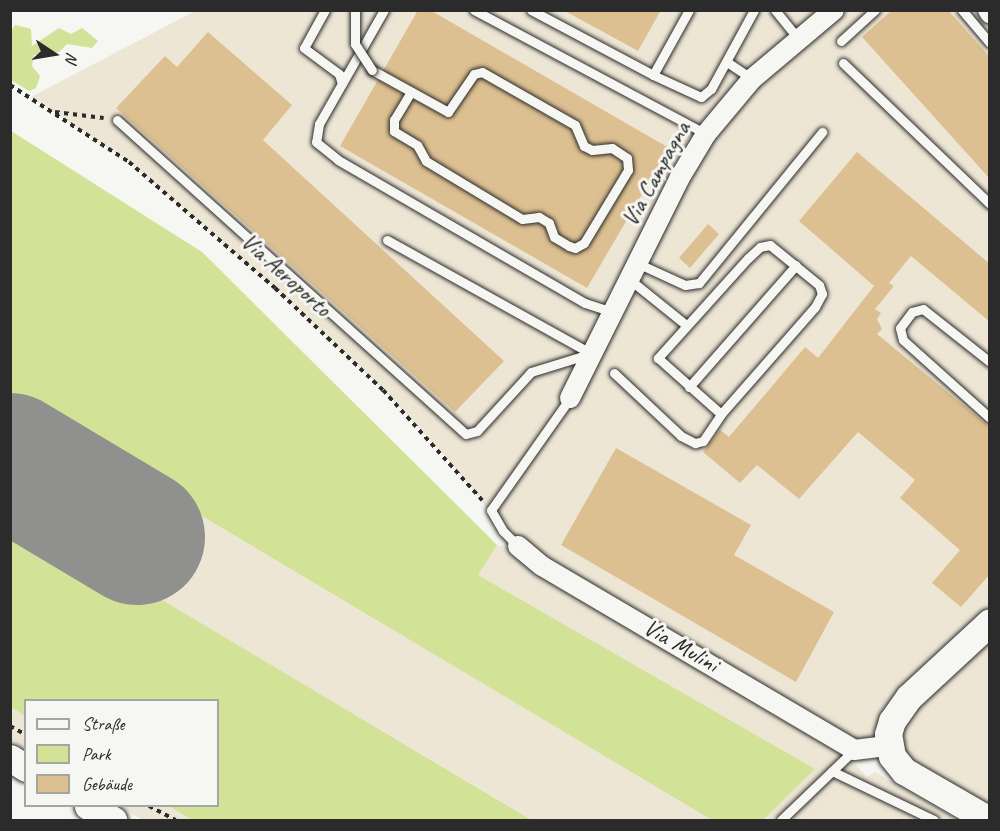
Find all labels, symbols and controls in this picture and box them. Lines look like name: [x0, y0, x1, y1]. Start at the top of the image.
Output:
north arrow: [24, 24, 84, 84]
text: N: [61, 51, 82, 65]
street label: Via Campagna: [616, 117, 696, 231]
street label: Via Aeroporto: [235, 227, 337, 323]
street label: Via Mulini: [638, 613, 724, 679]
legend: [24, 699, 219, 807]
text: Straße: [82, 713, 124, 735]
text: Park: [82, 743, 111, 765]
text: Gebäude: [82, 773, 132, 795]

